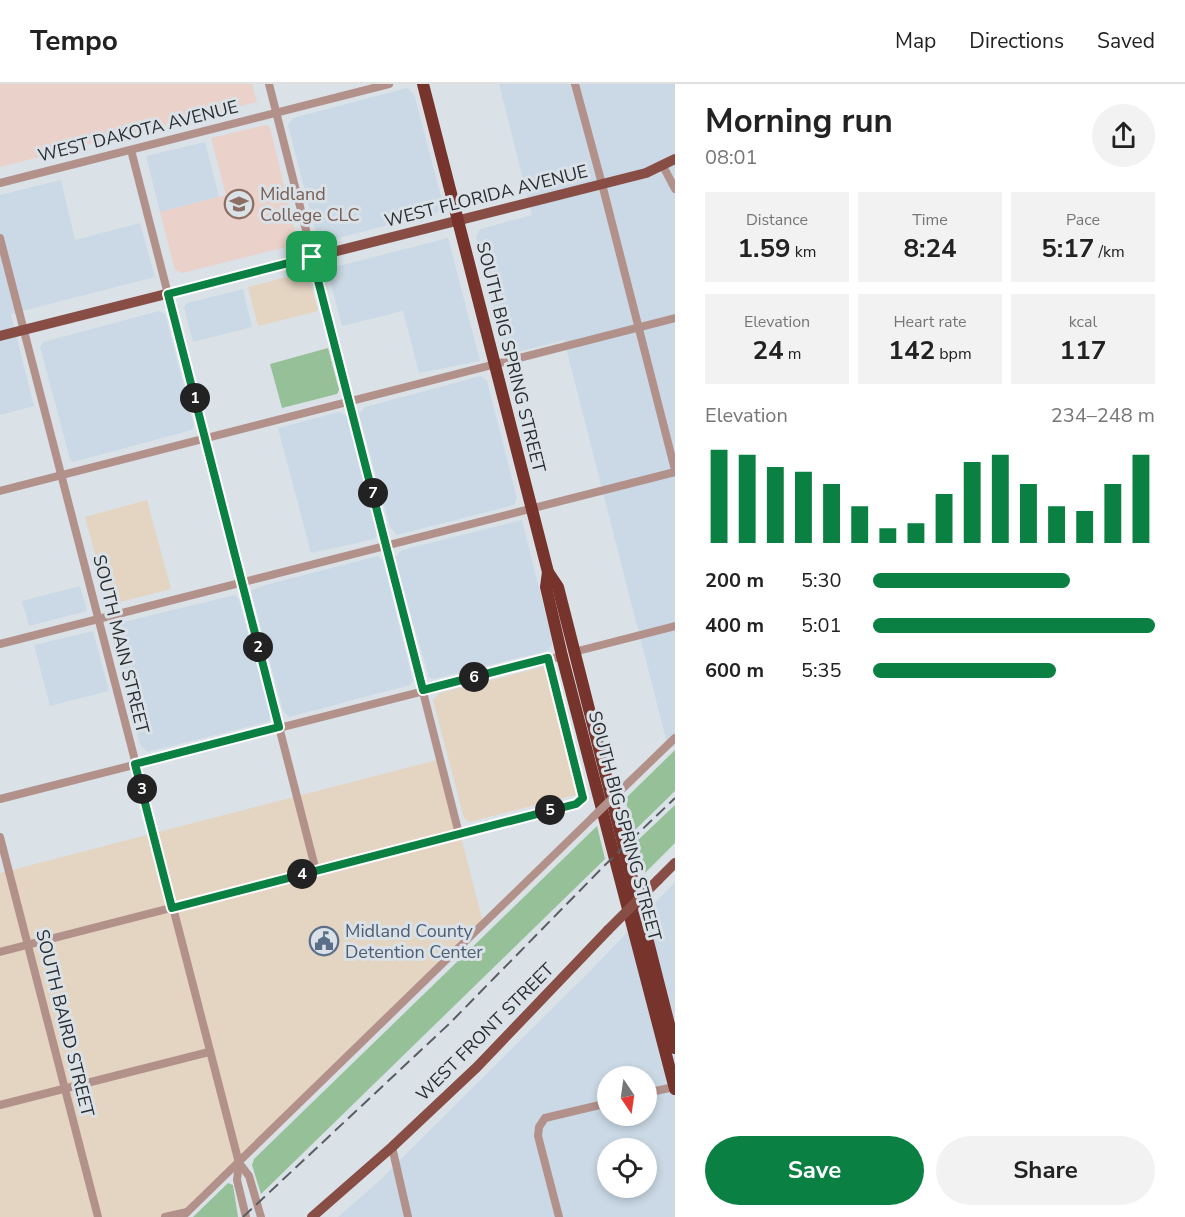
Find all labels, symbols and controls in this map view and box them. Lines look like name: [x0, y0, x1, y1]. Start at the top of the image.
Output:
text: Tempo: [30, 22, 118, 60]
text: Map: [895, 27, 936, 55]
text: Directions: [969, 27, 1064, 55]
text: Saved: [1097, 27, 1155, 55]
street label: WEST DAKOTA AVENUE: [35, 94, 241, 168]
text: Morning run: [705, 99, 893, 144]
button: share: [1092, 104, 1155, 167]
text: 08:01: [705, 144, 758, 171]
street label: WEST FLORIDA AVENUE: [382, 159, 590, 233]
place label: Midland College CLC: [260, 182, 360, 227]
school or university icon: Midland College CLC: [223, 188, 255, 220]
text: Distance: [746, 209, 808, 231]
text: Time: [912, 209, 948, 231]
text: Pace: [1066, 209, 1100, 231]
pin: [286, 231, 337, 282]
text: 1.59: [737, 231, 791, 266]
text: 8:24: [903, 231, 957, 266]
text: 5:17: [1041, 231, 1094, 266]
street label: SOUTH BIG SPRING STREET: [471, 239, 551, 475]
icon: arrive: [295, 240, 328, 273]
text: km: [791, 241, 817, 263]
text: /km: [1094, 241, 1125, 263]
text: Elevation: [744, 311, 810, 333]
text: Heart rate: [893, 311, 967, 333]
text: kcal: [1069, 311, 1097, 333]
text: 24: [752, 333, 784, 368]
text: 142: [888, 333, 935, 368]
text: 117: [1060, 333, 1106, 368]
text: m: [784, 343, 802, 365]
text: bpm: [935, 343, 972, 365]
pin: 1: [180, 383, 210, 413]
text: 1: [190, 387, 200, 409]
text: Elevation: [705, 402, 788, 429]
text: 234–248 m: [1051, 402, 1155, 429]
pin: 7: [358, 478, 388, 508]
text: 7: [368, 482, 378, 504]
street label: SOUTH MAIN STREET: [87, 552, 155, 736]
text: 200 m: [705, 567, 764, 594]
text: 5:30: [801, 567, 842, 594]
text: 400 m: [705, 612, 764, 639]
text: 5:01: [801, 612, 842, 639]
pin: 2: [243, 632, 273, 662]
text: 2: [253, 636, 263, 658]
text: 600 m: [705, 657, 764, 684]
text: 5:35: [801, 657, 842, 684]
pin: 6: [459, 662, 489, 692]
text: 6: [469, 666, 479, 688]
street label: SOUTH BIG SPRING STREET: [583, 708, 667, 944]
pin: 3: [127, 774, 157, 804]
text: 3: [137, 778, 147, 800]
pin: 5: [535, 795, 565, 825]
text: 5: [545, 799, 555, 821]
pin: 4: [287, 859, 317, 889]
text: 4: [297, 863, 307, 885]
place label: Midland County Detention Center: [345, 919, 483, 964]
public building icon: Midland County Detention Center: [308, 925, 340, 957]
street label: SOUTH BAIRD STREET: [30, 927, 100, 1119]
street label: WEST FRONT STREET: [411, 958, 559, 1106]
north arrow: [597, 1066, 657, 1126]
map controls: [597, 1066, 657, 1198]
button: Save: [705, 1136, 924, 1205]
button: Share: [936, 1136, 1155, 1205]
button: locate: [597, 1138, 657, 1198]

